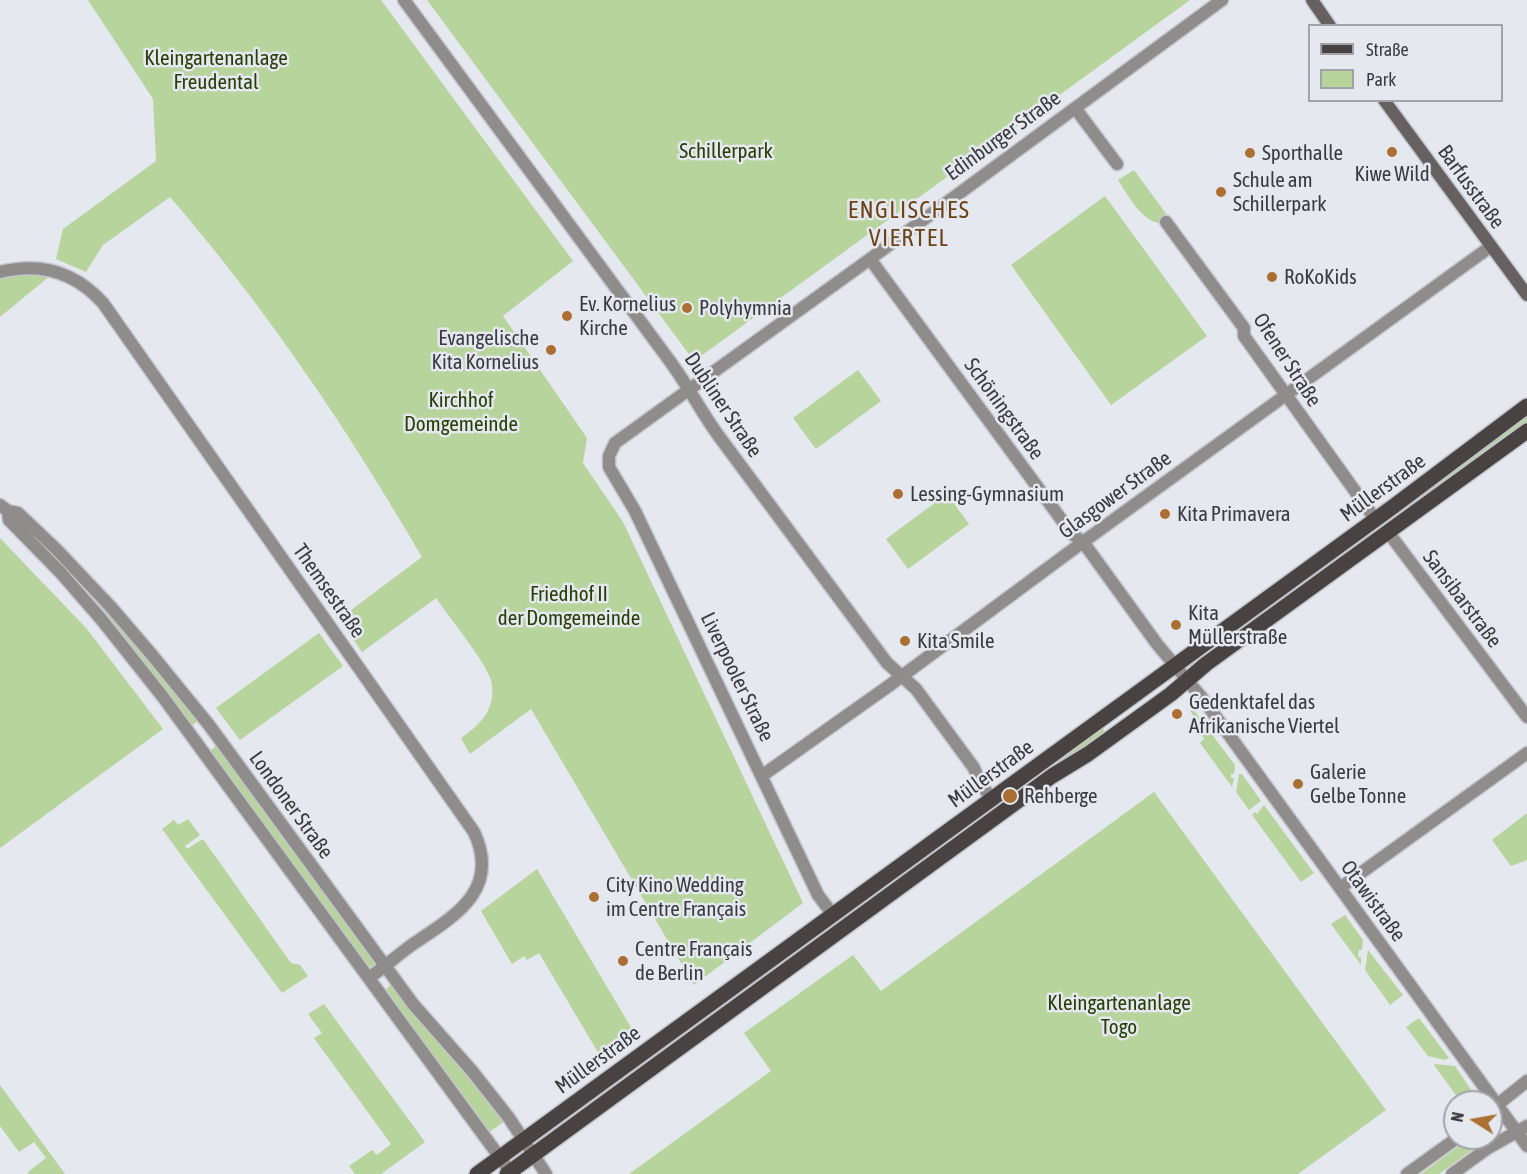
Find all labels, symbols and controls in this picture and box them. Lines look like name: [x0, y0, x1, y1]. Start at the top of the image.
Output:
legend: [1308, 24, 1503, 102]
text: Straße: [1366, 39, 1409, 60]
park label: Kleingartenanlage Freudental: [144, 45, 288, 95]
text: Park: [1366, 69, 1396, 90]
street label: Edinburger Straße: [940, 86, 1066, 186]
park label: Schillerpark: [679, 138, 773, 164]
place label: Sporthalle: [1262, 140, 1343, 166]
street label: Barfusstraße: [1432, 140, 1510, 234]
marker: Kiwe Wild: [1385, 145, 1399, 159]
marker: Sporthalle: [1243, 146, 1257, 160]
place label: Kiwe Wild: [1354, 161, 1430, 187]
place label: Schule am Schillerpark: [1233, 167, 1326, 217]
marker: Schule am Schillerpark: [1214, 185, 1228, 199]
district label: ENGLISCHES VIERTEL: [848, 196, 970, 252]
place label: RoKoKids: [1284, 264, 1357, 290]
marker: RoKoKids: [1265, 270, 1279, 284]
place label: Ev. Kornelius Kirche: [579, 291, 676, 341]
place label: Polyhymnia: [699, 295, 792, 321]
marker: Polyhymnia: [680, 301, 694, 315]
marker: Ev. Kornelius Kirche: [560, 309, 574, 323]
street label: Ofener Straße: [1248, 309, 1326, 411]
place label: Evangelische Kita Kornelius: [432, 325, 539, 375]
marker: Evangelische Kita Kornelius: [544, 343, 558, 357]
street label: Dubliner Straße: [679, 348, 767, 462]
street label: Schöningstraße: [959, 353, 1049, 465]
park label: Kirchhof Domgemeinde: [404, 387, 518, 437]
street label: Glasgower Straße: [1054, 446, 1176, 544]
street label: Müllerstraße: [1335, 449, 1431, 527]
place label: Lessing-Gymnasium: [910, 481, 1064, 507]
marker: Lessing-Gymnasium: [891, 487, 905, 501]
place label: Kita Primavera: [1177, 501, 1291, 527]
marker: Kita Primavera: [1158, 507, 1172, 521]
street label: Themsestraße: [287, 539, 371, 643]
street label: Sansibarstraße: [1417, 545, 1507, 653]
park label: Friedhof II der Domgemeinde: [498, 581, 640, 631]
place label: Kita Müllerstraße: [1188, 600, 1287, 650]
street label: Liverpooler Straße: [695, 608, 779, 746]
marker: Kita Müllerstraße: [1169, 618, 1183, 632]
place label: Kita Smile: [917, 628, 994, 654]
marker: Kita Smile: [898, 634, 912, 648]
place label: Gedenktafel das Afrikanische Viertel: [1189, 689, 1339, 739]
marker: Gedenktafel das Afrikanische Viertel: [1170, 707, 1184, 721]
street label: Müllerstraße: [943, 735, 1039, 813]
street label: Londoner Straße: [244, 746, 338, 864]
place label: Galerie Gelbe Tonne: [1310, 759, 1406, 809]
marker: Galerie Gelbe Tonne: [1291, 777, 1305, 791]
place label: Rehberge: [1024, 783, 1097, 809]
marker: Rehberge: [1001, 787, 1019, 805]
street label: Otawistraße: [1335, 856, 1411, 946]
place label: City Kino Wedding im Centre Français: [606, 872, 746, 922]
marker: City Kino Wedding im Centre Français: [587, 890, 601, 904]
place label: Centre Français de Berlin: [635, 936, 752, 986]
marker: Centre Français de Berlin: [616, 954, 630, 968]
park label: Kleingartenanlage Togo: [1047, 990, 1191, 1040]
street label: Müllerstraße: [550, 1021, 646, 1099]
north arrow: [1443, 1090, 1503, 1150]
text: N: [1448, 1111, 1467, 1123]

